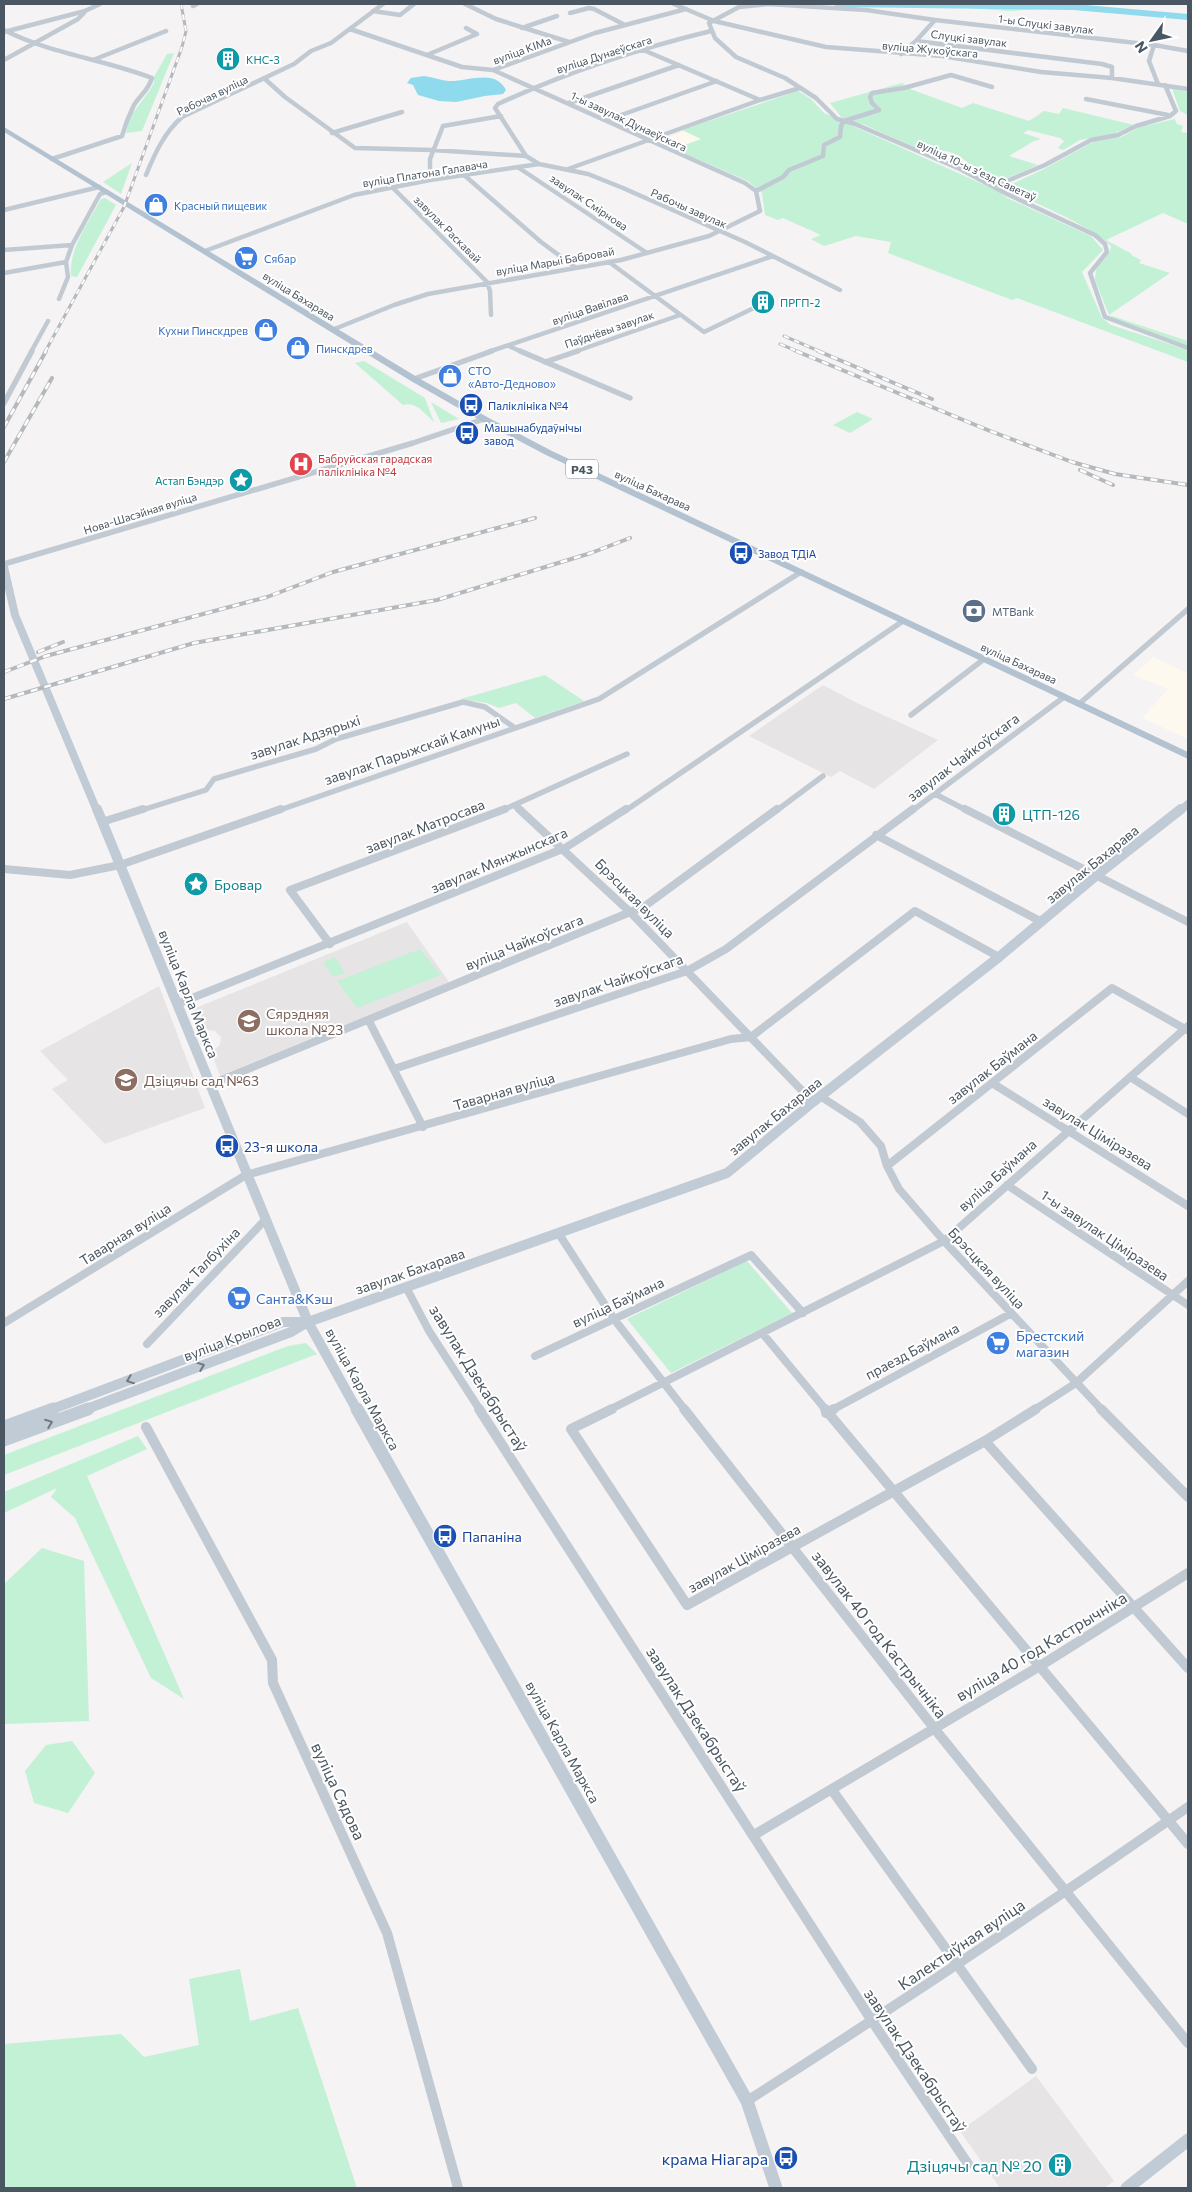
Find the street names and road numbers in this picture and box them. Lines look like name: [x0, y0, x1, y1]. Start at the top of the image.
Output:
street label: 1-ы Слуцкі завулак: [997, 12, 1095, 36]
street label: Слуцкі завулак: [930, 27, 1008, 49]
street label: вуліца Дунаеўскага: [555, 32, 653, 76]
street label: вуліца КІМа: [491, 33, 553, 67]
street label: вуліца Жукоўскага: [881, 38, 979, 60]
street label: Рабочая вуліца: [174, 72, 250, 118]
street label: 1-ы завулак Дунаеўскага: [569, 88, 689, 154]
street label: вуліца 10-ы зʼезд Саветаў: [915, 137, 1039, 203]
street label: вуліца Платона Галавача: [361, 157, 489, 189]
street label: завулак Смірнова: [548, 171, 630, 233]
street label: Рабочы завулак: [649, 185, 729, 231]
street label: завулак Раскавай: [412, 193, 484, 265]
street label: вуліца Марыі Бабровай: [495, 244, 615, 278]
street label: вуліца Бахарава: [261, 269, 337, 323]
street label: вуліца Вавілава: [550, 289, 630, 327]
street label: Паўднёвы завулак: [563, 308, 655, 350]
road number: Р43: [566, 459, 598, 478]
street label: вуліца Бахарава: [613, 467, 693, 513]
street label: Нова-Шасэйная вуліца: [82, 490, 198, 536]
street label: вуліца Бахарава: [979, 640, 1059, 686]
street label: завулак Чайкоўскага: [904, 709, 1022, 805]
street label: завулак Адзярыхі: [248, 711, 362, 763]
street label: завулак Парыжскай Камуны: [322, 712, 502, 788]
street label: завулак Матросава: [363, 795, 487, 857]
street label: завулак Бахарава: [1042, 821, 1142, 907]
street label: завулак Мянжынскага: [428, 824, 570, 896]
street label: Брэсцкая вуліца: [592, 855, 678, 941]
street label: вуліца Чайкоўскага: [462, 911, 586, 973]
street label: вуліца Карла Маркса: [155, 927, 223, 1061]
street label: завулак Чайкоўскага: [551, 950, 685, 1010]
street label: завулак Баўмана: [944, 1027, 1040, 1107]
street label: Таварная вуліца: [451, 1068, 557, 1114]
street label: завулак Бахарава: [725, 1073, 825, 1159]
street label: завулак Ціміразева: [1040, 1092, 1156, 1174]
street label: вуліца Баўмана: [954, 1135, 1040, 1215]
street label: 1-ы завулак Ціміразева: [1038, 1186, 1172, 1284]
street label: Таварная вуліца: [76, 1199, 174, 1269]
street label: завулак Талбухіна: [149, 1223, 243, 1321]
street label: Брэсцкая вуліца: [945, 1224, 1029, 1312]
street label: завулак Бахарава: [353, 1244, 467, 1298]
street label: вуліца Баўмана: [569, 1273, 667, 1331]
street label: завулак Дзекабрыстаў: [426, 1301, 532, 1455]
street label: вуліца Крылова: [181, 1312, 283, 1364]
street label: праезд Баўмана: [862, 1319, 962, 1383]
street label: вуліца Карла Маркса: [322, 1325, 404, 1453]
street label: завулак Ціміразева: [685, 1520, 803, 1596]
street label: завулак 40 год Кастрычніка: [809, 1546, 951, 1722]
street label: вуліца 40 год Кастрычніка: [952, 1587, 1130, 1705]
street label: завулак Дзекабрыстаў: [643, 1643, 751, 1795]
street label: вуліца Карла Маркса: [522, 1678, 604, 1806]
street label: вуліца Сядова: [308, 1739, 370, 1843]
street label: Калектыўная вуліца: [894, 1895, 1028, 1993]
street label: завулак Дзекабрыстаў: [861, 1984, 971, 2136]

